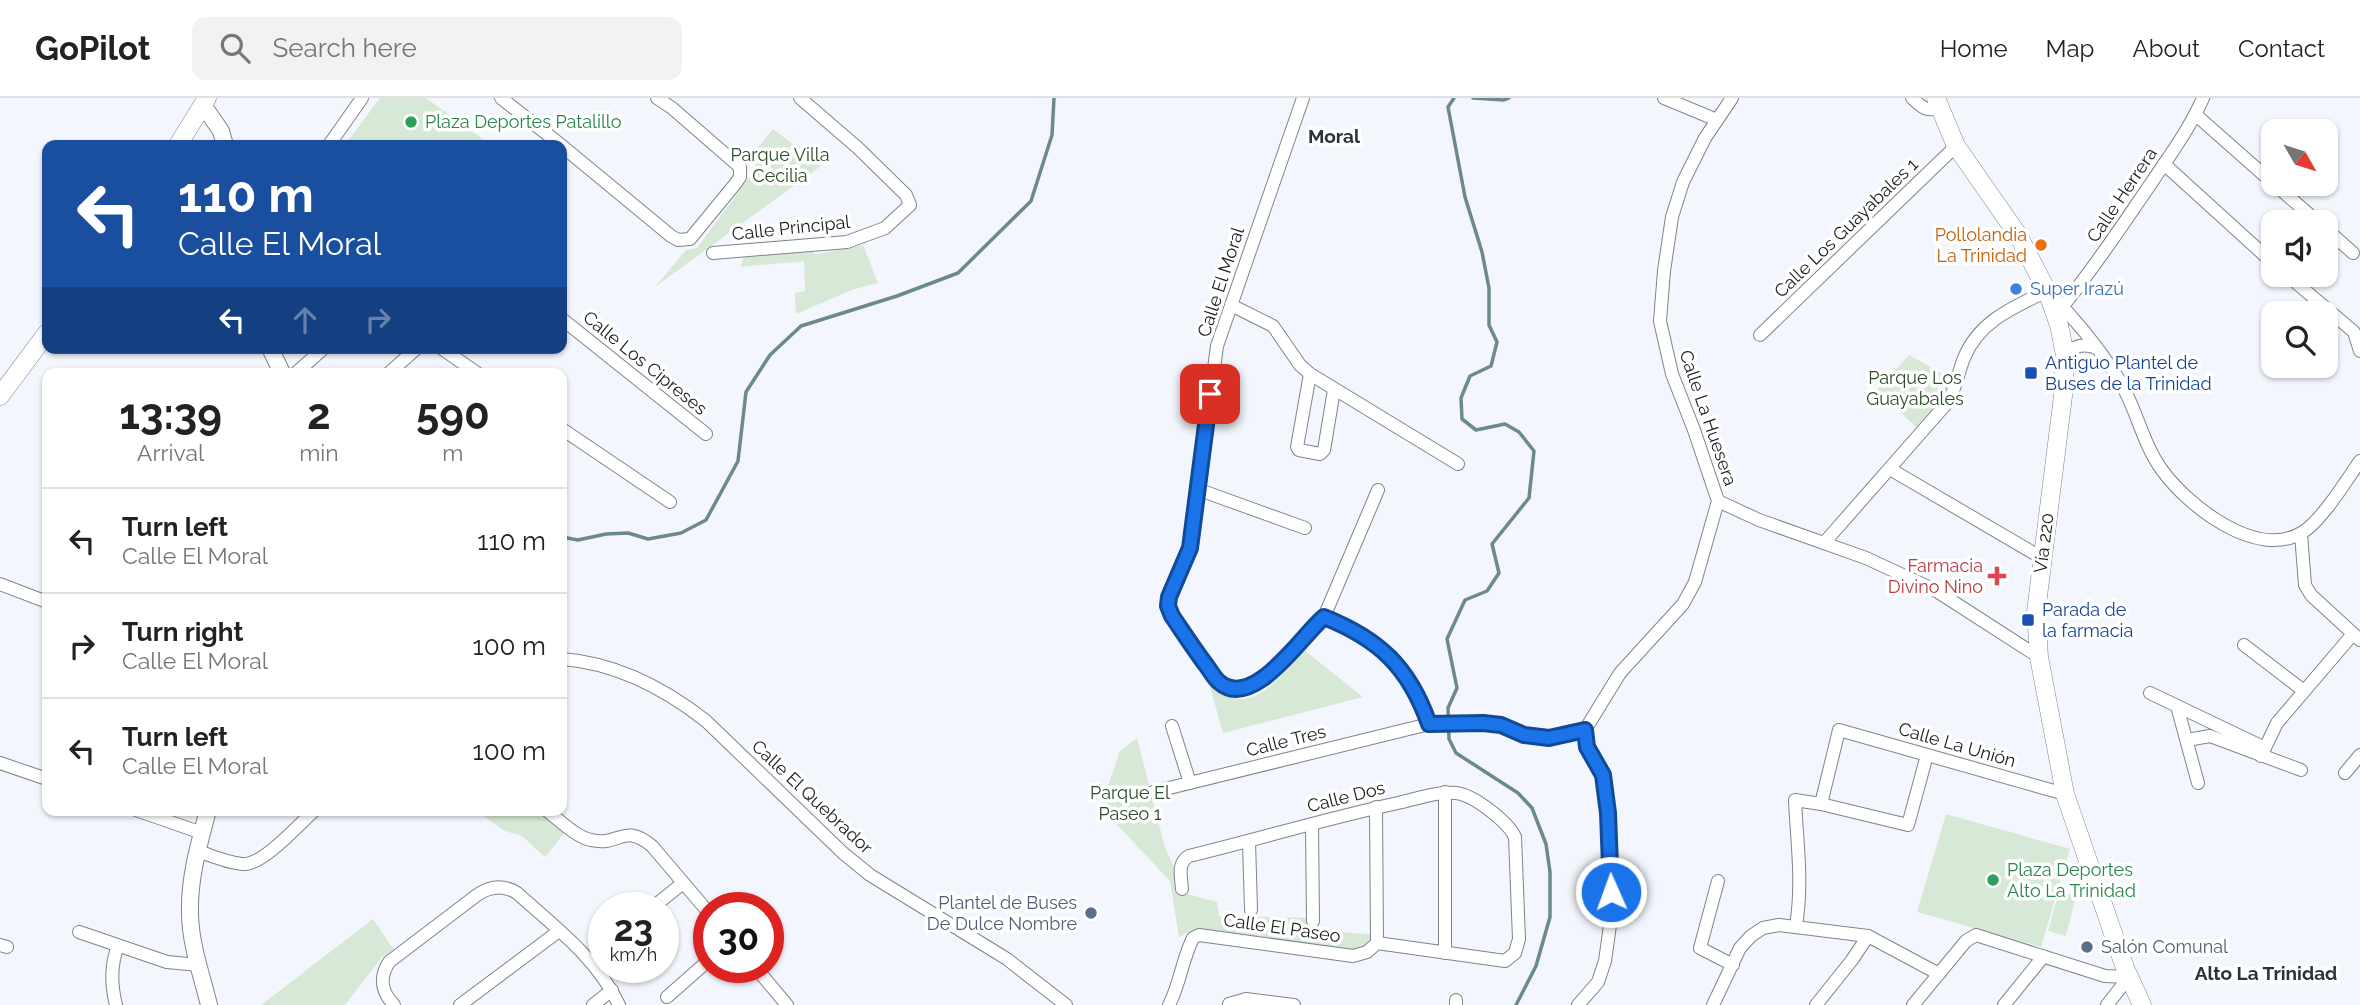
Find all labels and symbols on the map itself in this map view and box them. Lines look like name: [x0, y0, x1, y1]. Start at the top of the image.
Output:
place label: Plaza Deportes Patalillo: [425, 111, 622, 132]
marker: Plaza Deportes Patalillo: [403, 114, 419, 130]
north arrow: [2261, 119, 2338, 196]
district label: Moral: [1308, 125, 1361, 147]
street label: Calle Herrera: [2082, 143, 2161, 246]
park label: Parque Villa Cecilia: [730, 144, 830, 186]
street label: Calle Los Guayabales 1: [1770, 153, 1922, 302]
street label: Calle Principal: [731, 211, 851, 244]
street label: Calle El Moral: [1193, 224, 1248, 339]
place label: Pollolandia La Trinidad: [1935, 224, 2027, 266]
marker: Pollolandia La Trinidad: [2033, 237, 2049, 253]
place label: Super Irazú: [2030, 278, 2124, 299]
marker: Super Irazú: [2008, 281, 2024, 297]
street label: Calle Los Cipreses: [579, 306, 712, 419]
street label: Calle La Huesera: [1675, 347, 1742, 488]
place label: Antiguo Plantel de Buses de la Trinidad: [2045, 352, 2212, 394]
pin: [1180, 364, 1240, 424]
marker: Antiguo Plantel de Buses de la Trinidad: [2023, 365, 2039, 381]
park label: Parque Los Guayabales: [1866, 367, 1964, 409]
street label: Vía 220: [2029, 512, 2058, 574]
place label: Farmacia Divino Nino: [1888, 555, 1983, 597]
marker: Farmacia Divino Nino: [1989, 568, 2005, 584]
place label: Parada de la farmacia: [2042, 599, 2133, 641]
marker: Parada de la farmacia: [2020, 612, 2036, 628]
street label: Calle La Unión: [1896, 718, 2018, 771]
street label: Calle Tres: [1244, 720, 1328, 761]
street label: Calle El Quebrador: [748, 735, 877, 858]
street label: Calle Dos: [1305, 777, 1387, 816]
park label: Parque El Paseo 1: [1090, 782, 1170, 824]
position arrow: [1574, 855, 1648, 929]
place label: Plaza Deportes Alto La Trinidad: [2007, 859, 2136, 901]
marker: Plaza Deportes Alto La Trinidad: [1985, 872, 2001, 888]
speed limit sign: 30: [693, 892, 784, 983]
place label: Plantel de Buses De Dulce Nombre: [927, 892, 1077, 934]
marker: Plantel de Buses De Dulce Nombre: [1083, 905, 1099, 921]
street label: Calle El Paseo: [1222, 909, 1342, 946]
place label: Salón Comunal: [2101, 936, 2228, 957]
marker: Salón Comunal: [2079, 939, 2095, 955]
district label: Alto La Trinidad: [2195, 962, 2337, 984]

